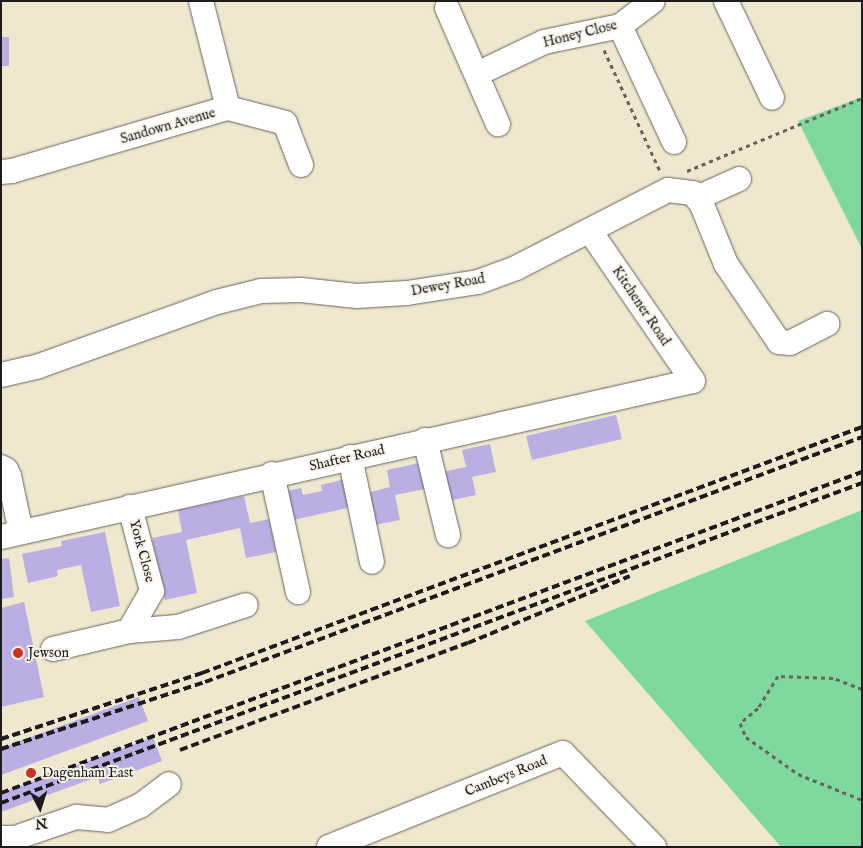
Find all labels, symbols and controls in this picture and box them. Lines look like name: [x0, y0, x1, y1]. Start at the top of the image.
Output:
street label: Honey Close: [541, 17, 619, 51]
street label: Sandown Avenue: [119, 104, 217, 148]
street label: Kitchener Road: [608, 263, 674, 349]
street label: Dewey Road: [410, 270, 486, 300]
street label: Shafter Road: [308, 441, 386, 475]
street label: York Close: [126, 518, 158, 584]
place label: Jewson: [28, 645, 69, 661]
marker: Jewson: [12, 647, 24, 659]
street label: Cambeys Road: [462, 752, 550, 800]
place label: Dagenham East: [42, 765, 134, 781]
marker: Dagenham East: [24, 766, 38, 780]
north arrow: [15, 783, 65, 833]
text: N: [34, 813, 48, 832]

